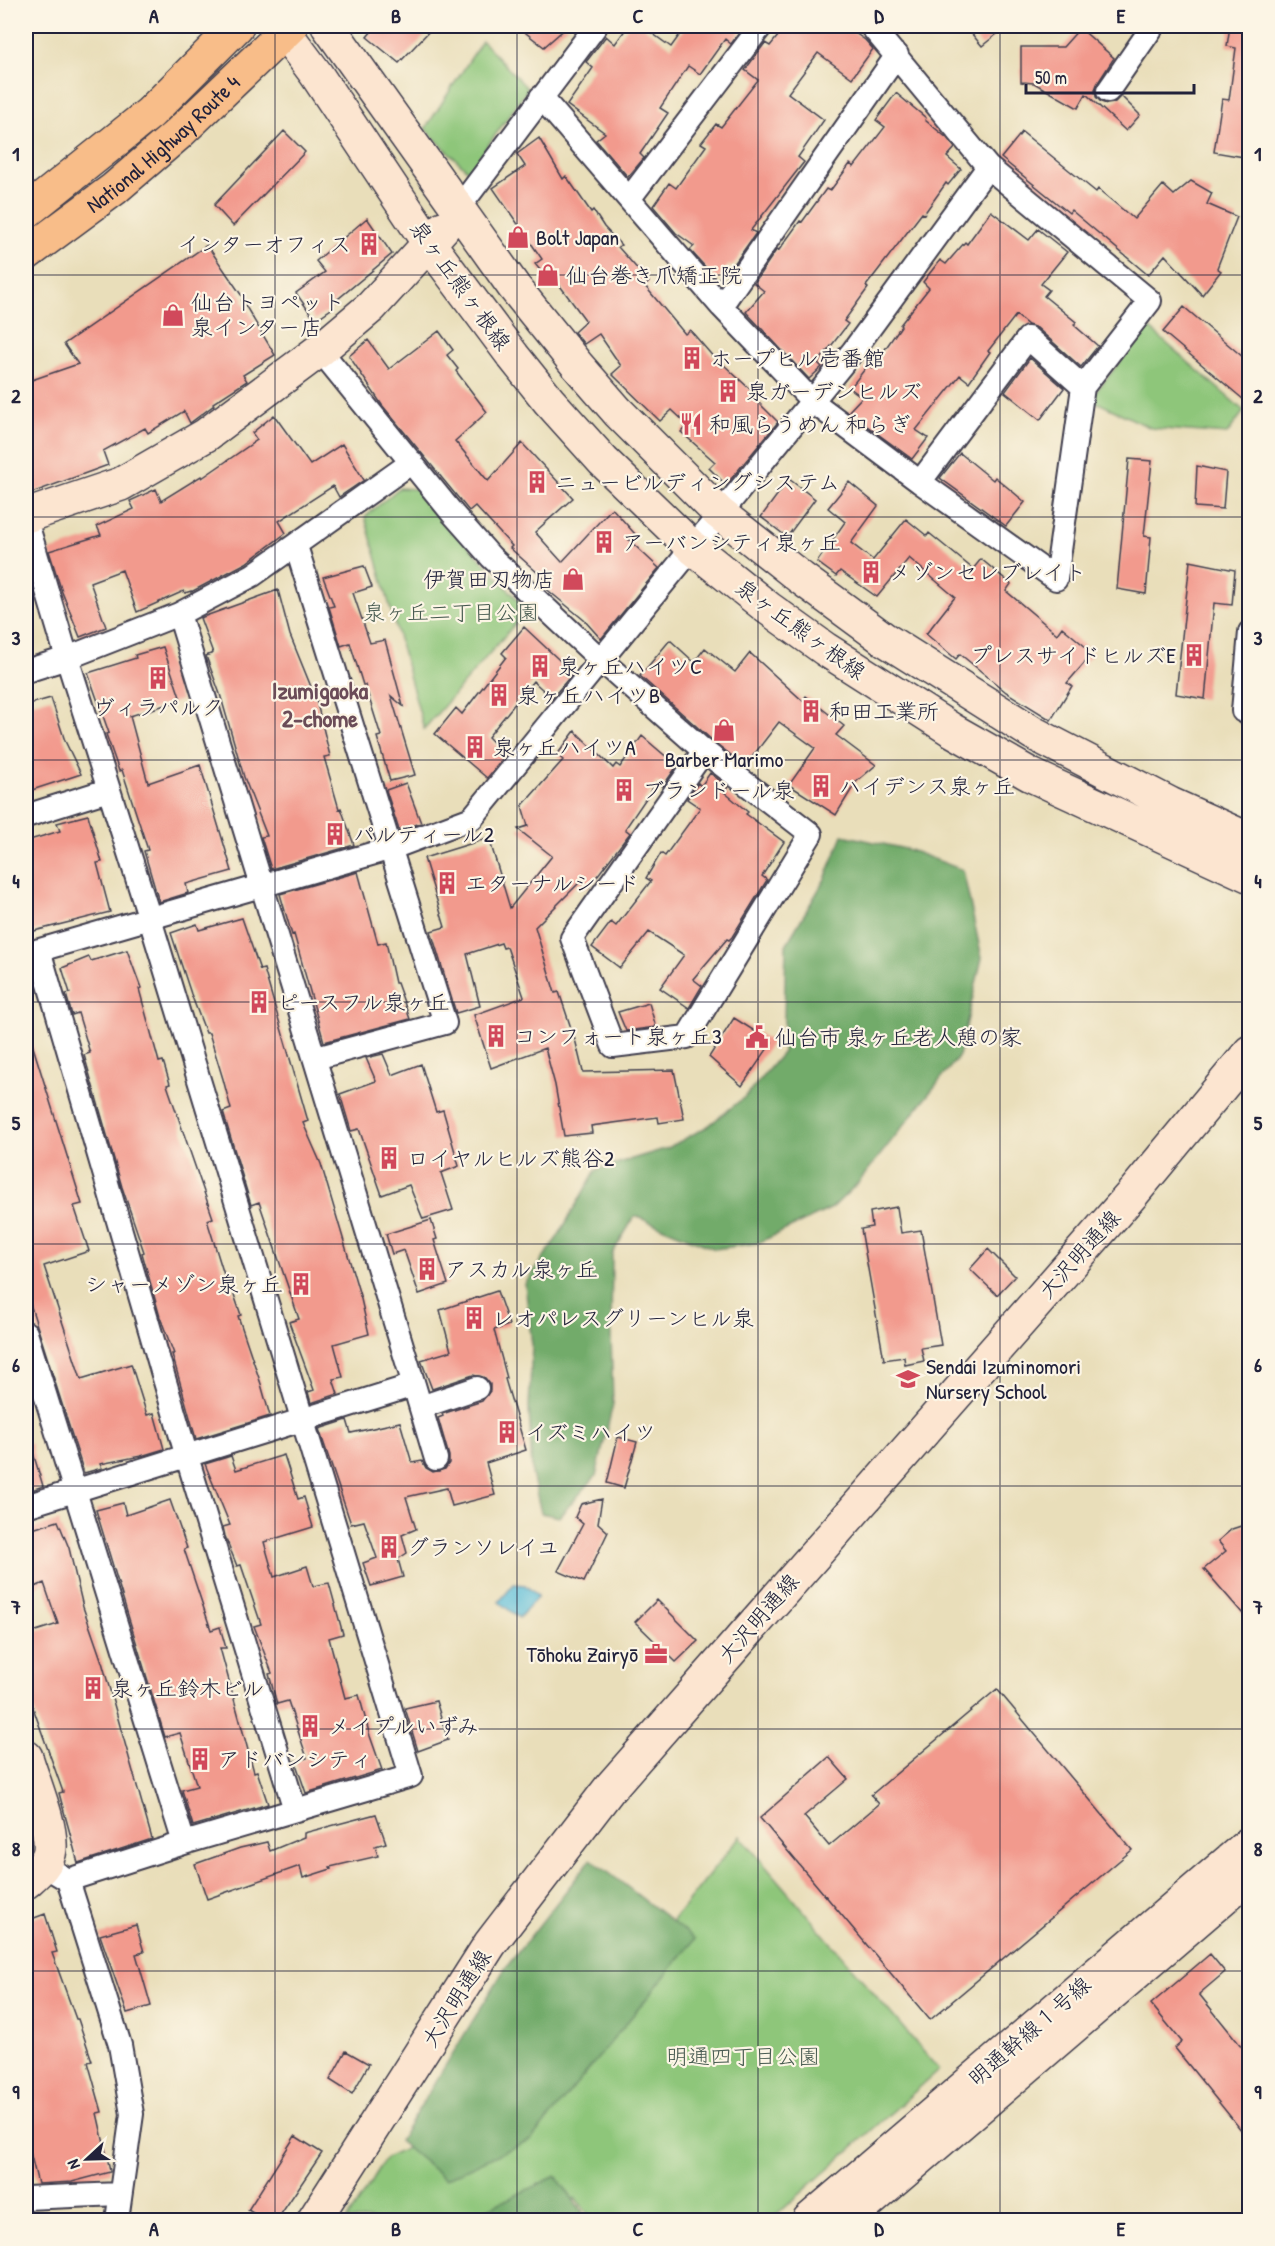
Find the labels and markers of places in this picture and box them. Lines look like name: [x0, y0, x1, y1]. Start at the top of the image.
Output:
place label: Bolt Japan: [536, 222, 619, 252]
shop icon: Bolt Japan: [505, 224, 531, 250]
place label: インターオフィス: [177, 229, 351, 259]
building icon: インターオフィス: [356, 231, 382, 257]
place label: 仙台巻き爪矯正院: [566, 260, 742, 290]
shop icon: 仙台巻き爪矯正院: [535, 262, 561, 288]
place label: 仙台トヨペット 泉インター店: [191, 287, 345, 342]
shop icon: 仙台トヨペット 泉インター店: [160, 302, 186, 328]
place label: ホープヒル壱番館: [710, 343, 885, 373]
building icon: ホープヒル壱番館: [679, 345, 705, 371]
place label: 泉ガーデンヒルズ: [746, 376, 922, 406]
building icon: 泉ガーデンヒルズ: [715, 378, 741, 404]
place label: 和風らうめん 和らぎ: [709, 409, 912, 439]
restaurant icon: 和風らうめん 和らぎ: [678, 411, 704, 437]
place label: ニュービルディングシステム: [555, 467, 840, 497]
building icon: ニュービルディングシステム: [524, 469, 550, 495]
place label: アーバンシティ泉ヶ丘: [622, 527, 841, 557]
building icon: アーバンシティ泉ヶ丘: [591, 529, 617, 555]
place label: メゾンセレブレイト: [889, 557, 1087, 587]
building icon: メゾンセレブレイト: [858, 559, 884, 585]
place label: 伊賀田刃物店: [423, 564, 555, 594]
shop icon: 伊賀田刃物店: [560, 566, 586, 592]
place label: プレスサイドヒルズE: [970, 640, 1176, 670]
building icon: プレスサイドヒルズE: [1181, 642, 1207, 668]
place label: 泉ヶ丘ハイツC: [558, 651, 702, 681]
building icon: 泉ヶ丘ハイツC: [527, 653, 553, 679]
building icon: ヴィラパルク: [145, 665, 171, 691]
place label: 泉ヶ丘ハイツB: [517, 680, 660, 710]
building icon: 泉ヶ丘ハイツB: [486, 682, 512, 708]
place label: ヴィラパルク: [92, 692, 224, 722]
place label: 和田工業所: [829, 696, 939, 726]
building icon: 和田工業所: [798, 698, 824, 724]
shop icon: Barber Marimo: [711, 717, 737, 743]
place label: 泉ヶ丘ハイツA: [493, 732, 636, 762]
building icon: 泉ヶ丘ハイツA: [462, 734, 488, 760]
place label: Barber Marimo: [665, 744, 783, 774]
place label: ハイデンス泉ヶ丘: [839, 771, 1015, 801]
building icon: ハイデンス泉ヶ丘: [808, 773, 834, 799]
place label: ブランドール泉: [642, 775, 795, 805]
building icon: ブランドール泉: [611, 777, 637, 803]
place label: パルティール2: [353, 819, 495, 849]
building icon: パルティール2: [322, 821, 348, 847]
place label: エターナルシード: [465, 868, 640, 898]
building icon: エターナルシード: [434, 870, 460, 896]
place label: ピースフル泉ヶ丘: [277, 987, 450, 1017]
building icon: ピースフル泉ヶ丘: [246, 989, 272, 1015]
place label: コンフォート泉ヶ丘3: [514, 1021, 722, 1051]
place label: 仙台市 泉ヶ丘老人憩の家: [775, 1022, 1022, 1052]
building icon: コンフォート泉ヶ丘3: [483, 1023, 509, 1049]
public building icon: 仙台市 泉ヶ丘老人憩の家: [744, 1024, 770, 1050]
place label: ロイヤルヒルズ熊谷2: [407, 1143, 615, 1173]
building icon: ロイヤルヒルズ熊谷2: [376, 1145, 402, 1171]
place label: アスカル泉ヶ丘: [445, 1254, 598, 1284]
building icon: アスカル泉ヶ丘: [414, 1256, 440, 1282]
place label: シャーメゾン泉ヶ丘: [85, 1269, 283, 1299]
building icon: シャーメゾン泉ヶ丘: [288, 1271, 314, 1297]
place label: レオパレスグリーンヒル泉: [492, 1303, 754, 1333]
building icon: レオパレスグリーンヒル泉: [461, 1305, 487, 1331]
place label: Sendai Izuminomori Nursery School: [926, 1351, 1081, 1406]
school or university icon: Sendai Izuminomori Nursery School: [895, 1366, 921, 1392]
place label: イズミハイツ: [525, 1417, 656, 1447]
building icon: イズミハイツ: [494, 1419, 520, 1445]
place label: グランソレイユ: [407, 1532, 559, 1562]
building icon: グランソレイユ: [376, 1534, 402, 1560]
place label: Tōhoku Zairyō: [526, 1639, 638, 1669]
office icon: Tōhoku Zairyō: [643, 1641, 669, 1667]
place label: 泉ヶ丘鈴木ビル: [111, 1673, 265, 1703]
building icon: 泉ヶ丘鈴木ビル: [80, 1675, 106, 1701]
place label: メイプルいずみ: [328, 1711, 479, 1741]
building icon: メイプルいずみ: [297, 1713, 323, 1739]
place label: アドバンシティ: [218, 1744, 372, 1774]
building icon: アドバンシティ: [187, 1746, 213, 1772]

